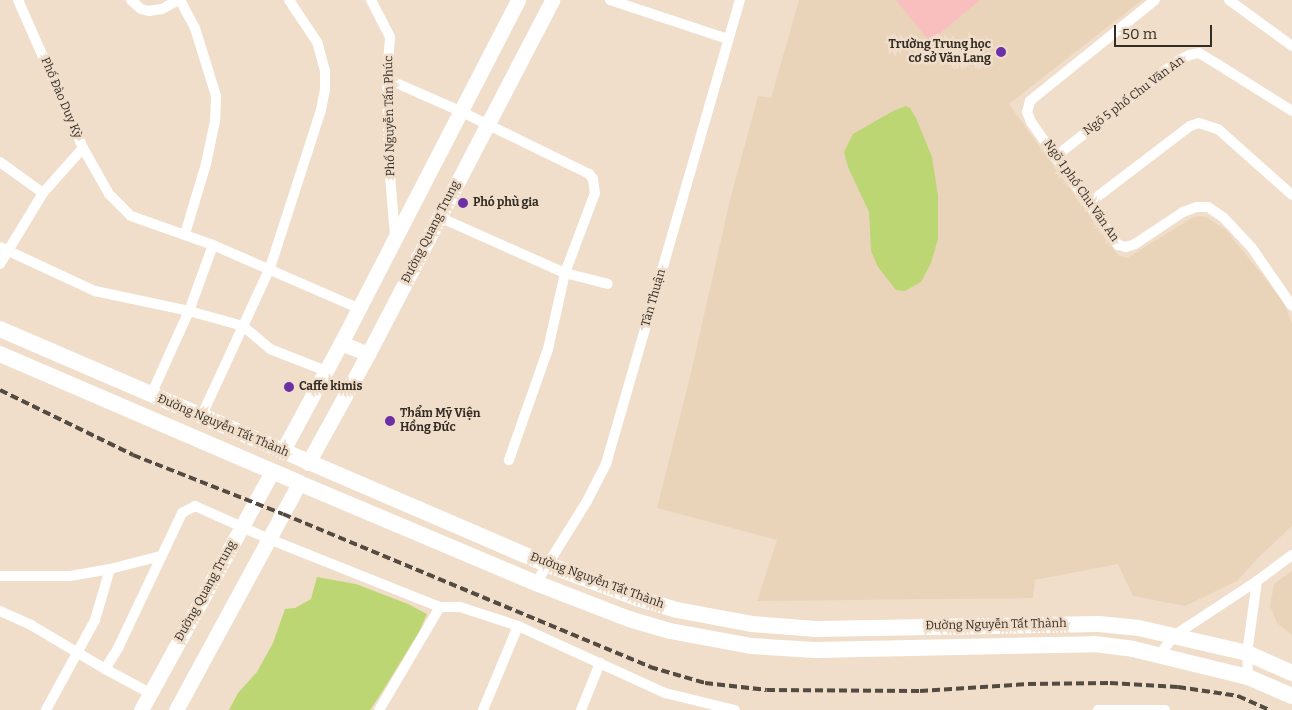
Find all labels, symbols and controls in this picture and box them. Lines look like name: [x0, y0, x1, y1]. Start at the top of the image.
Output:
scale bar: [1117, 15, 1214, 47]
text: 50 m: [1122, 25, 1157, 43]
place label: Trường Trung học cơ sở Văn Lang: [889, 38, 991, 66]
marker: Trường Trung học cơ sở Văn Lang: [995, 46, 1007, 58]
street label: Ngõ 5 phố Chu Văn An: [1081, 53, 1187, 139]
street label: Phố Đào Duy Kỳ: [37, 55, 85, 141]
street label: Phố Nguyễn Tấn Phúc: [382, 56, 398, 176]
street label: Ngõ 1 phố Chu Văn An: [1040, 137, 1122, 245]
street label: Đường Quang Trung: [399, 178, 463, 286]
place label: Phó phù gia: [473, 196, 539, 210]
marker: Phó phù gia: [457, 197, 469, 209]
street label: Tân Thuận: [639, 268, 669, 328]
place label: Caffe kimis: [299, 380, 362, 394]
marker: Caffe kimis: [283, 381, 295, 393]
street label: Đường Nguyễn Tất Thành: [155, 392, 291, 460]
place label: Thẩm Mỹ Viện Hồng Đức: [400, 407, 480, 435]
marker: Thẩm Mỹ Viện Hồng Đức: [384, 415, 396, 427]
street label: Đường Quang Trung: [172, 538, 240, 644]
street label: Đường Nguyễn Tất Thành: [528, 550, 666, 612]
street label: Đường Nguyễn Tất Thành: [925, 617, 1067, 633]

